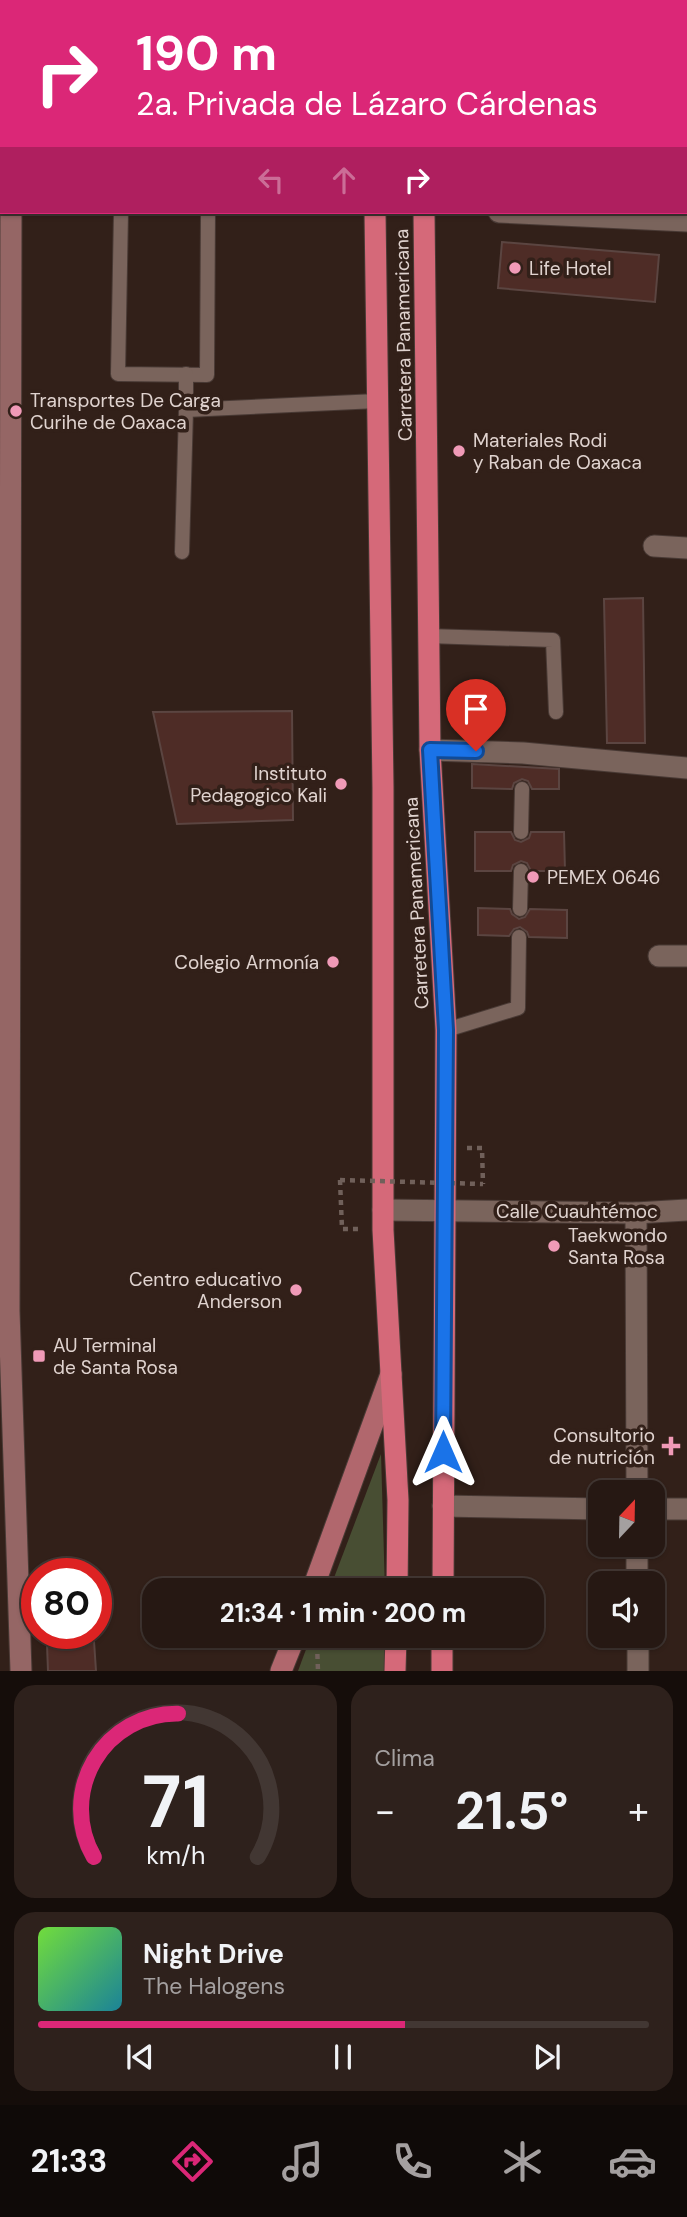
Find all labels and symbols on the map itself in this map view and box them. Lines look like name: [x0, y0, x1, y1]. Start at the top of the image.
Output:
street label: Carretera Panamericana: [389, 229, 418, 441]
place label: Life Hotel: [529, 256, 612, 281]
marker: Life Hotel: [507, 260, 523, 276]
place label: Transportes De Carga Curihe de Oaxaca: [30, 388, 221, 435]
marker: Transportes De Carga Curihe de Oaxaca: [8, 403, 24, 419]
place label: Materiales Rodi y Raban de Oaxaca: [473, 428, 642, 475]
marker: Materiales Rodi y Raban de Oaxaca: [451, 443, 467, 459]
pin: [446, 679, 506, 751]
place label: Instituto Pedagogico Kali: [190, 761, 327, 808]
marker: Instituto Pedagogico Kali: [333, 776, 349, 792]
street label: Carretera Panamericana: [398, 796, 435, 1010]
place label: PEMEX 0646: [547, 865, 660, 890]
marker: PEMEX 0646: [525, 869, 541, 885]
place label: Colegio Armonía: [174, 950, 319, 975]
marker: Colegio Armonía: [325, 954, 341, 970]
street label: Calle Cuauhtémoc: [496, 1199, 658, 1224]
place label: Taekwondo Santa Rosa: [568, 1223, 667, 1270]
marker: Taekwondo Santa Rosa: [546, 1238, 562, 1254]
place label: Centro educativo Anderson: [129, 1267, 282, 1314]
marker: Centro educativo Anderson: [288, 1282, 304, 1298]
place label: AU Terminal de Santa Rosa: [53, 1333, 178, 1380]
marker: AU Terminal de Santa Rosa: [31, 1348, 47, 1364]
position arrow: [406, 1415, 480, 1489]
place label: Consultorio de nutrición: [549, 1423, 655, 1470]
marker: Consultorio de nutrición: [661, 1436, 681, 1456]
north arrow: [588, 1480, 665, 1558]
speed limit sign: 80: [21, 1558, 112, 1649]

